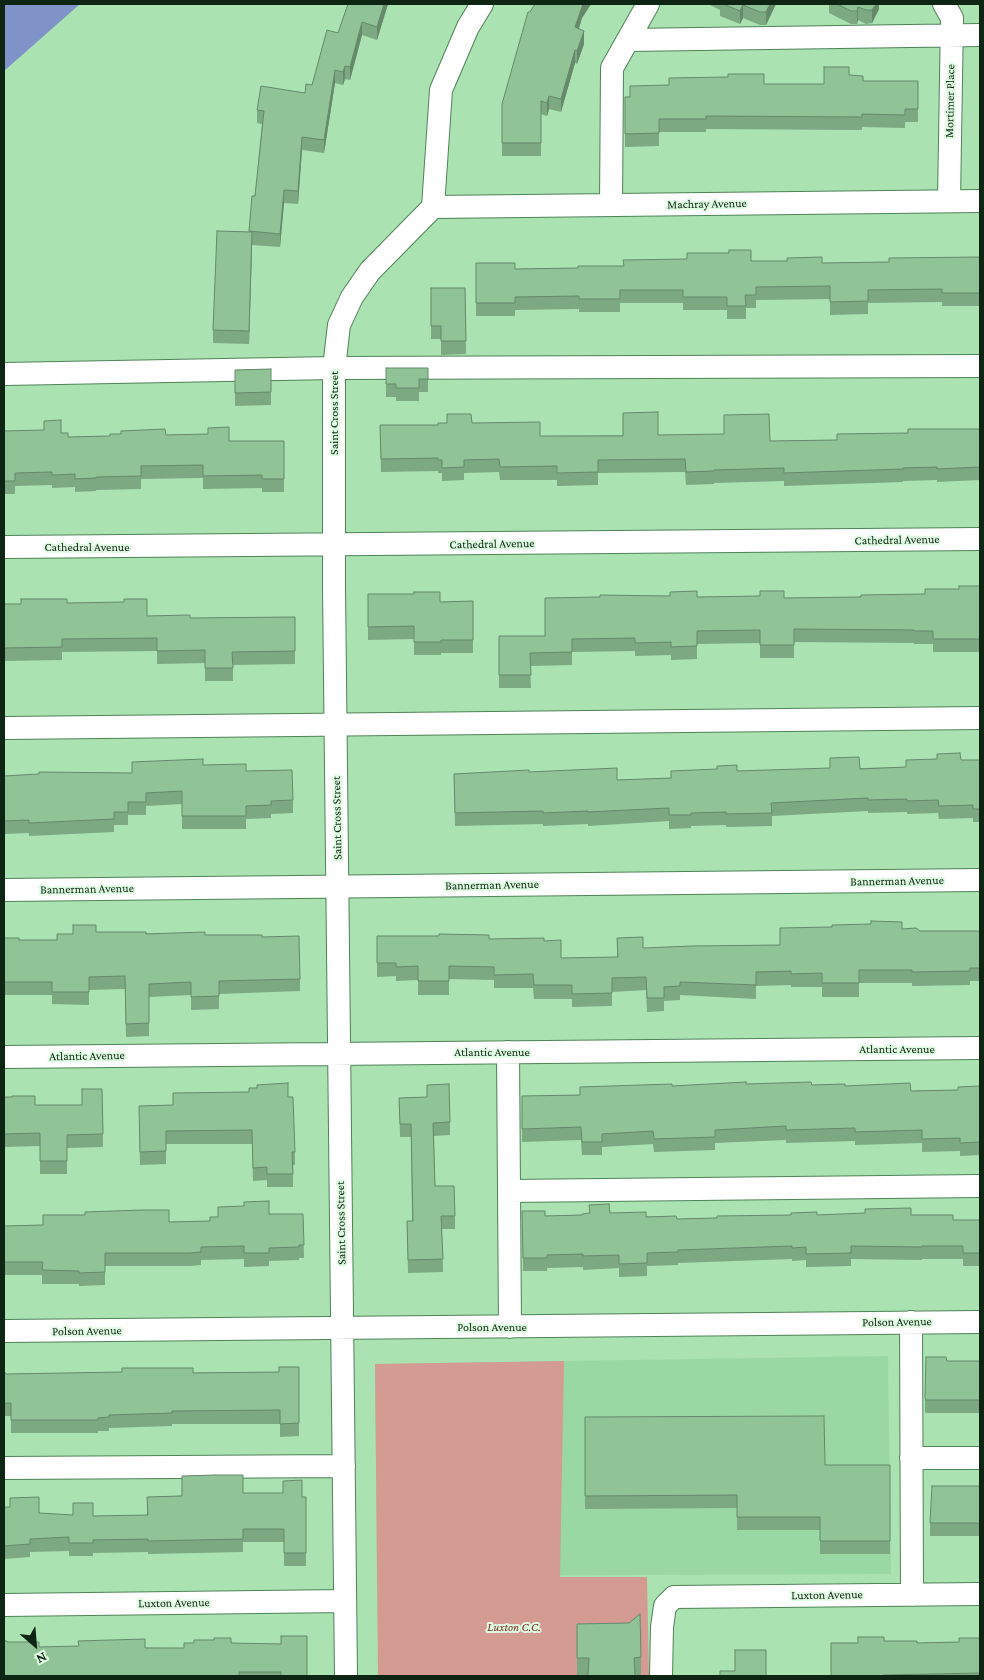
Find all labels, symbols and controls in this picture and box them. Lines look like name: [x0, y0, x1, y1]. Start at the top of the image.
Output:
street label: Mortimer Place: [942, 64, 958, 138]
street label: Machray Avenue: [667, 196, 747, 212]
street label: Saint Cross Street: [327, 371, 341, 455]
street label: Cathedral Avenue: [854, 532, 940, 548]
street label: Cathedral Avenue: [449, 536, 535, 552]
street label: Cathedral Avenue: [45, 540, 129, 554]
street label: Saint Cross Street: [329, 776, 345, 860]
street label: Bannerman Avenue: [850, 873, 944, 889]
street label: Bannerman Avenue: [445, 877, 539, 893]
street label: Bannerman Avenue: [40, 881, 134, 897]
street label: Atlantic Avenue: [859, 1042, 935, 1056]
street label: Atlantic Avenue: [454, 1045, 530, 1059]
street label: Atlantic Avenue: [49, 1048, 125, 1064]
street label: Saint Cross Street: [333, 1181, 349, 1265]
street label: Polson Avenue: [862, 1314, 932, 1330]
street label: Polson Avenue: [457, 1320, 527, 1334]
street label: Polson Avenue: [52, 1323, 122, 1339]
street label: Luxton Avenue: [791, 1587, 863, 1603]
street label: Luxton Avenue: [138, 1595, 210, 1611]
north arrow: [10, 1620, 60, 1670]
park label: Luxton C.C.: [487, 1620, 541, 1634]
text: N: [34, 1649, 50, 1668]

